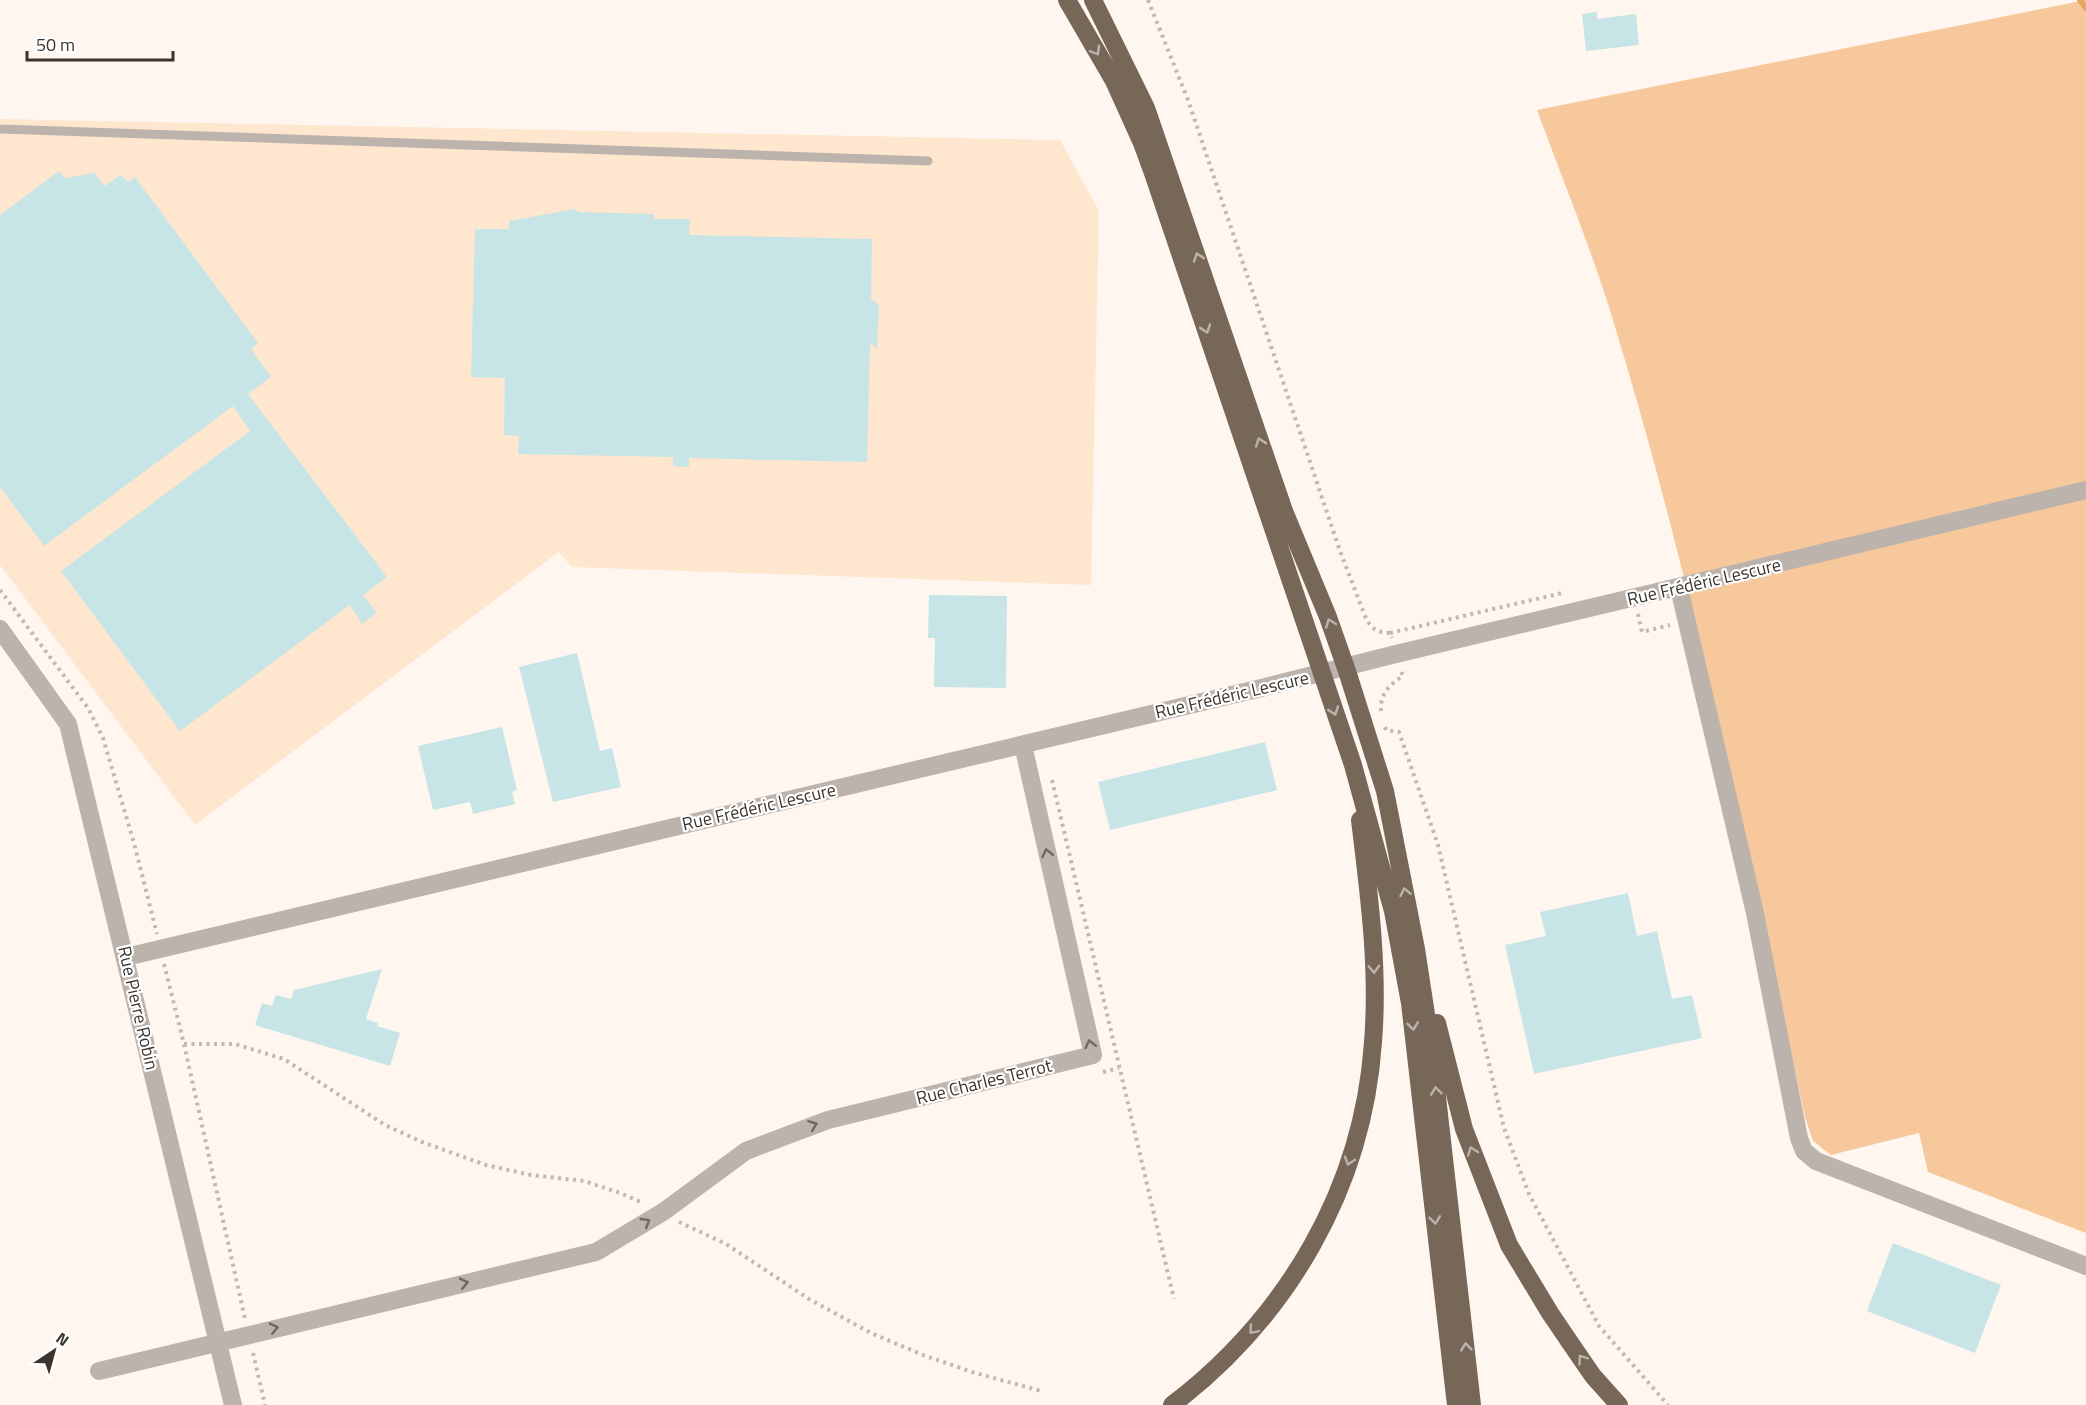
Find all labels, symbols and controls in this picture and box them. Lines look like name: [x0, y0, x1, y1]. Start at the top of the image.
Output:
scale bar: [27, 24, 172, 62]
text: 50 m: [36, 31, 75, 58]
one-way arrow: [1089, 45, 1101, 55]
one-way arrow: [1192, 252, 1205, 263]
one-way arrow: [1199, 323, 1211, 334]
one-way arrow: [1255, 437, 1267, 447]
street label: Rue Frédéric Lescure: [1624, 551, 1783, 612]
one-way arrow: [1325, 618, 1338, 629]
street label: Rue Frédéric Lescure: [1152, 664, 1311, 725]
one-way arrow: [1327, 705, 1340, 716]
street label: Rue Frédéric Lescure: [679, 776, 838, 837]
one-way arrow: [1042, 849, 1055, 859]
one-way arrow: [1399, 887, 1412, 897]
street label: Rue Pierre Robin: [111, 943, 166, 1072]
one-way arrow: [1368, 965, 1381, 974]
one-way arrow: [1406, 1022, 1419, 1031]
one-way arrow: [1085, 1039, 1098, 1049]
street label: Rue Charles Terrot: [913, 1051, 1055, 1111]
one-way arrow: [1431, 1086, 1443, 1095]
one-way arrow: [808, 1120, 818, 1133]
one-way arrow: [1467, 1146, 1480, 1156]
one-way arrow: [1344, 1155, 1356, 1166]
one-way arrow: [1428, 1215, 1441, 1224]
one-way arrow: [640, 1218, 650, 1230]
one-way arrow: [459, 1278, 469, 1291]
north arrow: [24, 1321, 84, 1381]
one-way arrow: [269, 1322, 279, 1335]
one-way arrow: [1249, 1323, 1260, 1334]
text: N: [51, 1326, 74, 1352]
one-way arrow: [1460, 1342, 1473, 1351]
one-way arrow: [1578, 1355, 1589, 1366]

